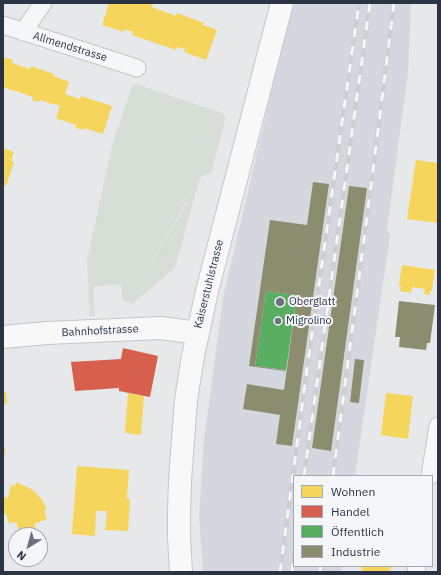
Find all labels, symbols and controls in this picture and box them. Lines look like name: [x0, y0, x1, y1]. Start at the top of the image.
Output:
street label: Allmendstrasse: [31, 29, 109, 65]
street label: Kaiserstuhlstrasse: [192, 238, 226, 330]
place label: Oberglatt: [289, 295, 335, 309]
marker: Oberglatt: [274, 296, 286, 308]
place label: Migrolino: [286, 314, 332, 328]
marker: Migrolino: [273, 316, 283, 326]
street label: Bahnhofstrasse: [61, 322, 139, 340]
legend: [293, 475, 433, 567]
text: Wohnen: [331, 484, 375, 499]
text: Handel: [331, 504, 370, 519]
text: Öffentlich: [331, 524, 384, 539]
north arrow: [8, 527, 48, 567]
text: Industrie: [331, 544, 380, 559]
text: N: [14, 548, 29, 564]

